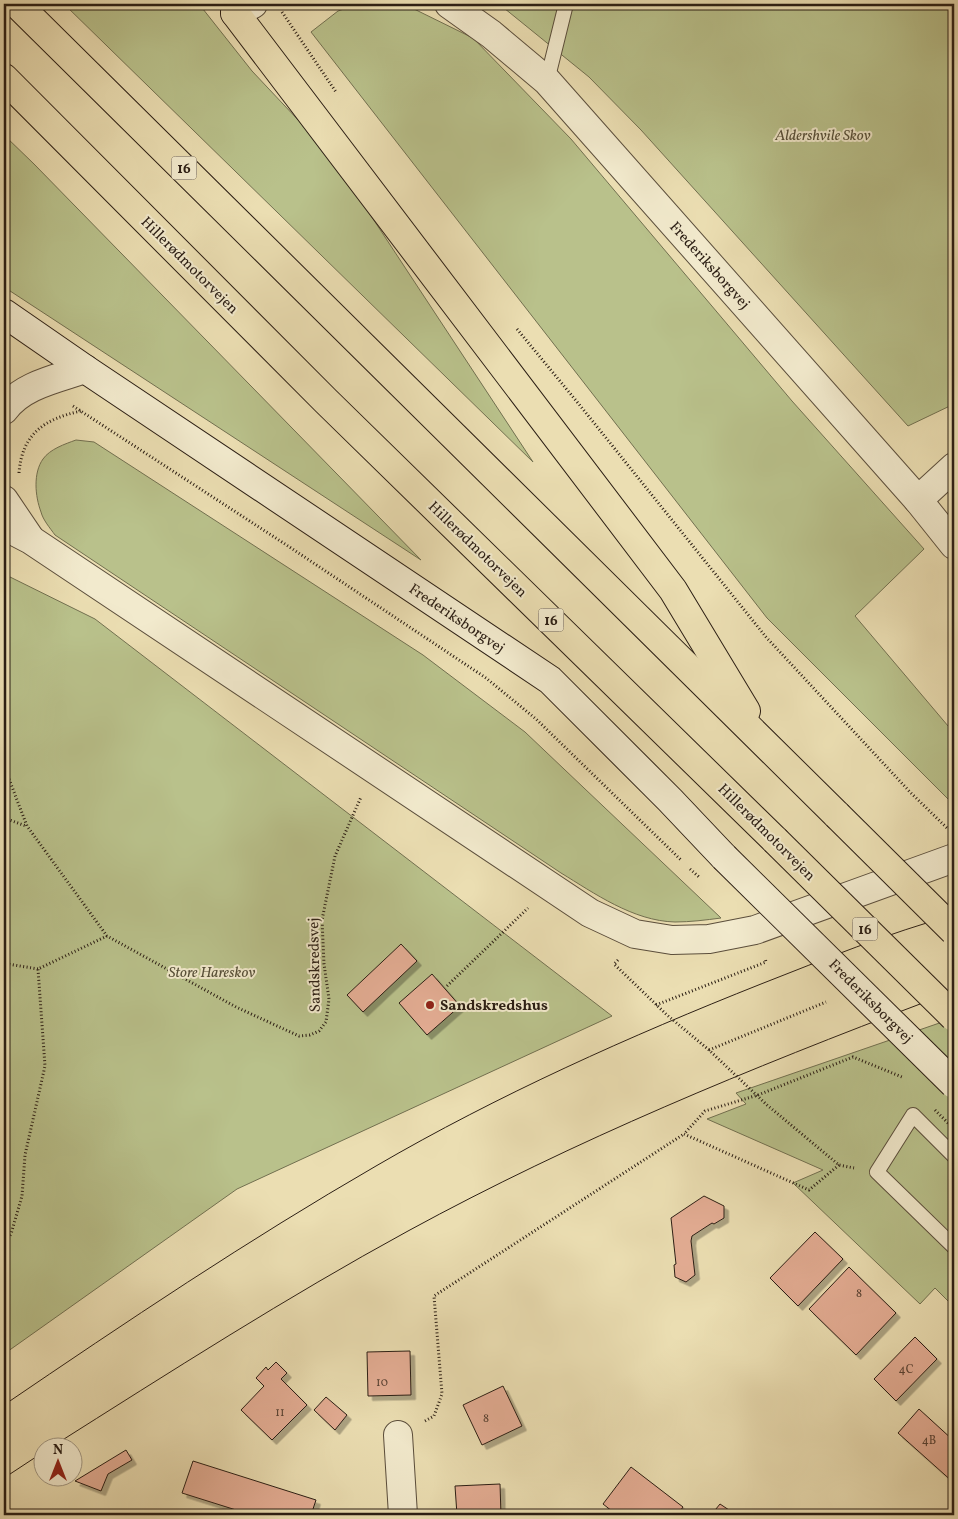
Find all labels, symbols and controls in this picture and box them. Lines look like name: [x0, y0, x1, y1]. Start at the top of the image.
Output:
park label: Aldershvile Skov: [774, 126, 871, 147]
road number: 16: [172, 156, 196, 180]
street label: Hillerødmotorvejen: [135, 213, 243, 320]
street label: Frederiksborgvej: [664, 218, 754, 314]
street label: Hillerødmotorvejen: [423, 497, 531, 603]
street label: Frederiksborgvej: [404, 579, 508, 659]
road number: 16: [538, 608, 564, 632]
street label: Hillerødmotorvejen: [712, 780, 820, 887]
street label: Sandskredsvej: [304, 917, 327, 1013]
road number: 16: [852, 918, 878, 941]
street label: Frederiksborgvej: [823, 955, 917, 1049]
park label: Store Hareskov: [168, 963, 256, 984]
place label: Sandskredshus: [440, 996, 548, 1017]
marker: Sandskredshus: [424, 999, 436, 1011]
house number: 8: [856, 1286, 862, 1302]
house number: 4C: [898, 1362, 914, 1378]
house number: 10: [376, 1375, 388, 1391]
house number: 11: [275, 1405, 285, 1421]
house number: 8: [483, 1411, 489, 1427]
house number: 4B: [922, 1433, 936, 1449]
north arrow: [32, 1436, 82, 1486]
text: N: [53, 1441, 63, 1460]

